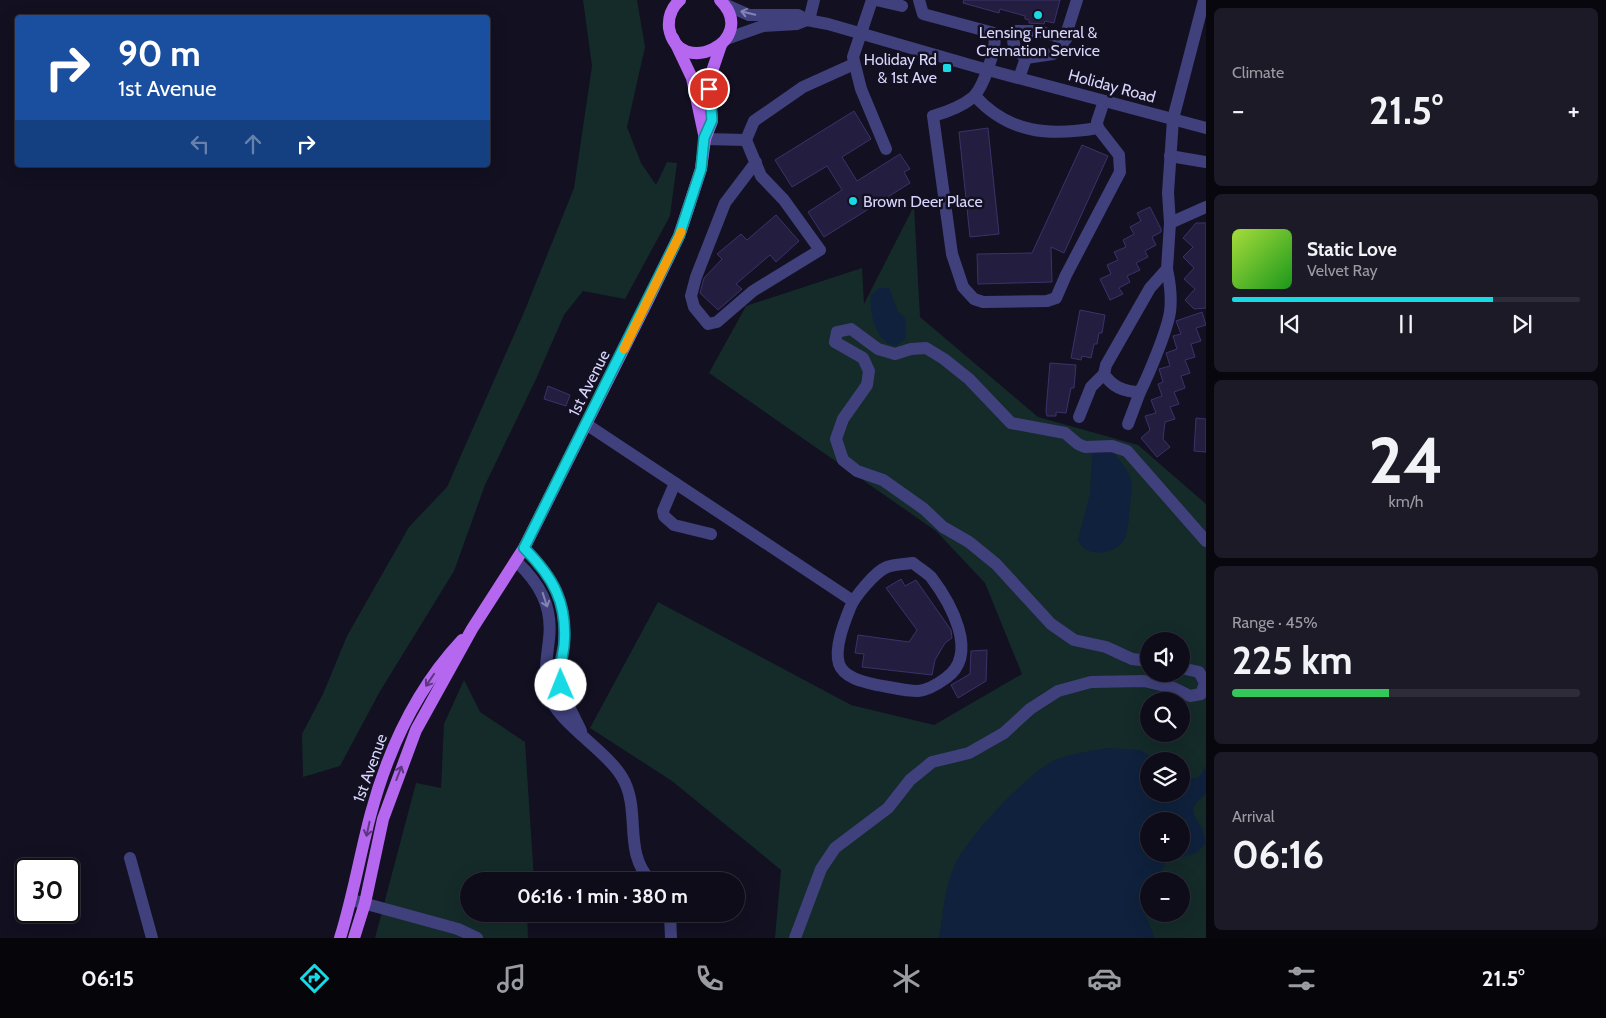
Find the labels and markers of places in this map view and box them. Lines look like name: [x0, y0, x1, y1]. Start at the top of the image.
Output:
marker: Lensing Funeral & Cremation Service: [1032, 9, 1044, 21]
place label: Lensing Funeral & Cremation Service: [976, 23, 1100, 60]
place label: Holiday Rd & 1st Ave: [864, 50, 937, 87]
marker: Holiday Rd & 1st Ave: [941, 62, 953, 74]
pin: [688, 68, 730, 110]
place label: Brown Deer Place: [863, 192, 983, 211]
marker: Brown Deer Place: [847, 195, 859, 207]

